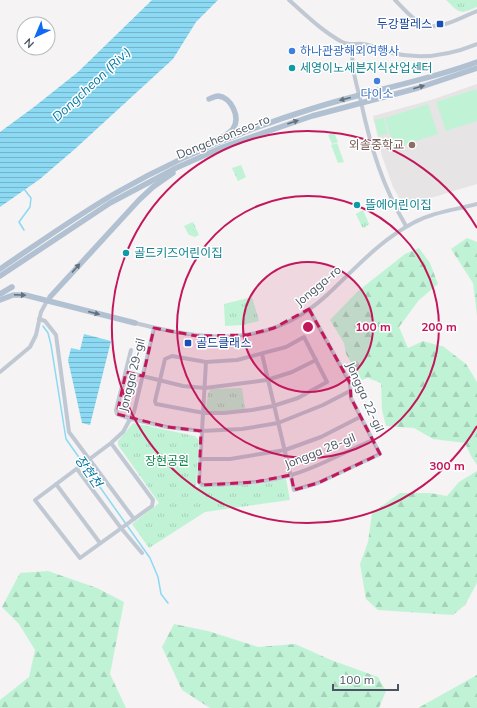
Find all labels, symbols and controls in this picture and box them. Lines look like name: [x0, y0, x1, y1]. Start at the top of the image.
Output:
north arrow: [16, 16, 56, 56]
place label: 두강팔레스: [377, 16, 432, 31]
marker: 두강팔레스: [435, 19, 445, 29]
text: N: [21, 35, 37, 51]
water label: Dongcheon (Riv.): [48, 43, 134, 125]
place label: 하나관광해외여행사: [300, 43, 399, 58]
marker: 하나관광해외여행사: [287, 46, 297, 56]
place label: 세영이노세븐지식산업센터: [300, 60, 432, 75]
marker: 세영이노세븐지식산업센터: [287, 63, 297, 73]
marker: 다이소: [372, 76, 382, 86]
one-way arrow: [413, 84, 425, 90]
place label: 다이소: [360, 86, 394, 101]
one-way arrow: [339, 96, 351, 102]
street label: Dongcheonseo-ro: [174, 111, 272, 162]
one-way arrow: [288, 119, 300, 125]
place label: 외솔중학교: [349, 137, 404, 152]
marker: 외솔중학교: [407, 140, 417, 150]
place label: 뜰에어린이집: [365, 197, 431, 212]
marker: 뜰에어린이집: [352, 200, 362, 210]
place label: 골드키즈어린이집: [134, 245, 222, 260]
marker: 골드키즈어린이집: [121, 248, 131, 258]
street label: Jongga-ro: [291, 262, 344, 309]
one-way arrow: [71, 264, 80, 273]
one-way arrow: [14, 292, 26, 299]
one-way arrow: [89, 310, 101, 316]
text: 100 m: [355, 319, 391, 334]
text: 200 m: [421, 319, 457, 334]
centre of rings: [301, 320, 315, 334]
place label: 골드클래스: [196, 335, 251, 350]
street label: Jongga 29-gil: [115, 337, 148, 413]
marker: 골드클래스: [183, 338, 193, 348]
street label: Jongga 22-gil: [343, 359, 388, 434]
street label: Jongga 28-gil: [282, 429, 358, 472]
water label: 장현천: [72, 452, 106, 491]
park label: 장현공원: [145, 453, 189, 468]
text: 300 m: [429, 458, 465, 473]
scale bar: [333, 666, 398, 692]
text: 100 m: [339, 672, 374, 687]

